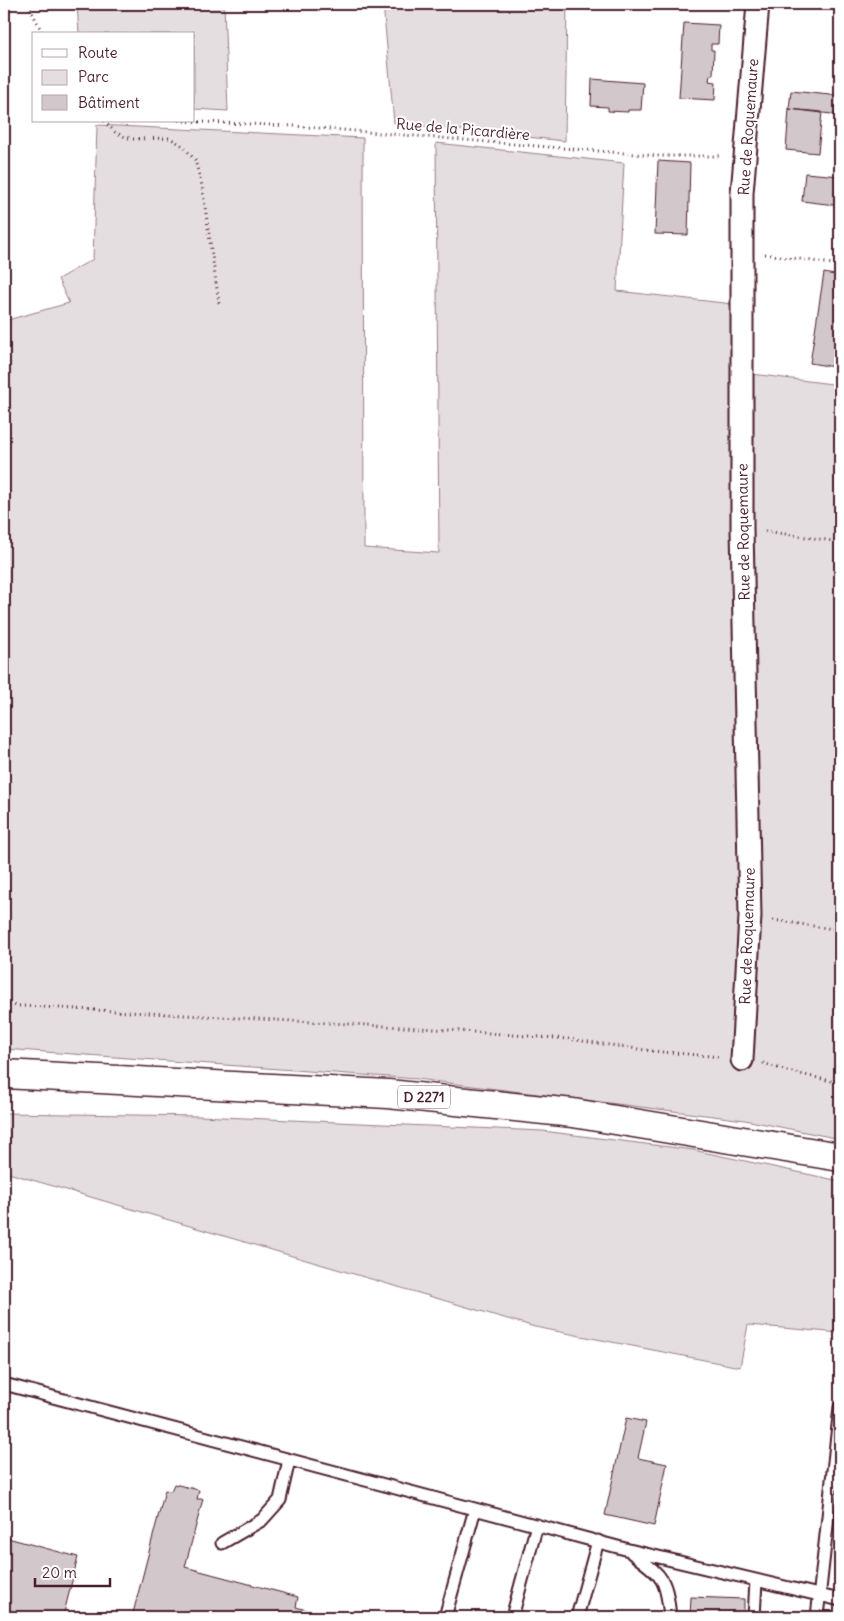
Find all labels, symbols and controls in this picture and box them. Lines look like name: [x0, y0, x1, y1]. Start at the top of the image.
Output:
legend: [32, 32, 195, 122]
text: Route: [78, 43, 118, 62]
street label: Rue de Roquemaure: [734, 58, 762, 196]
text: Parc: [78, 67, 109, 86]
text: Bâtiment: [78, 93, 140, 112]
street label: Rue de la Picardière: [395, 114, 531, 144]
street label: Rue de Roquemaure: [732, 463, 754, 601]
street label: Rue de Roquemaure: [735, 867, 759, 1005]
road number: D 2271: [398, 1086, 450, 1108]
scale bar: [35, 1556, 110, 1588]
text: 20 m: [42, 1563, 77, 1582]

